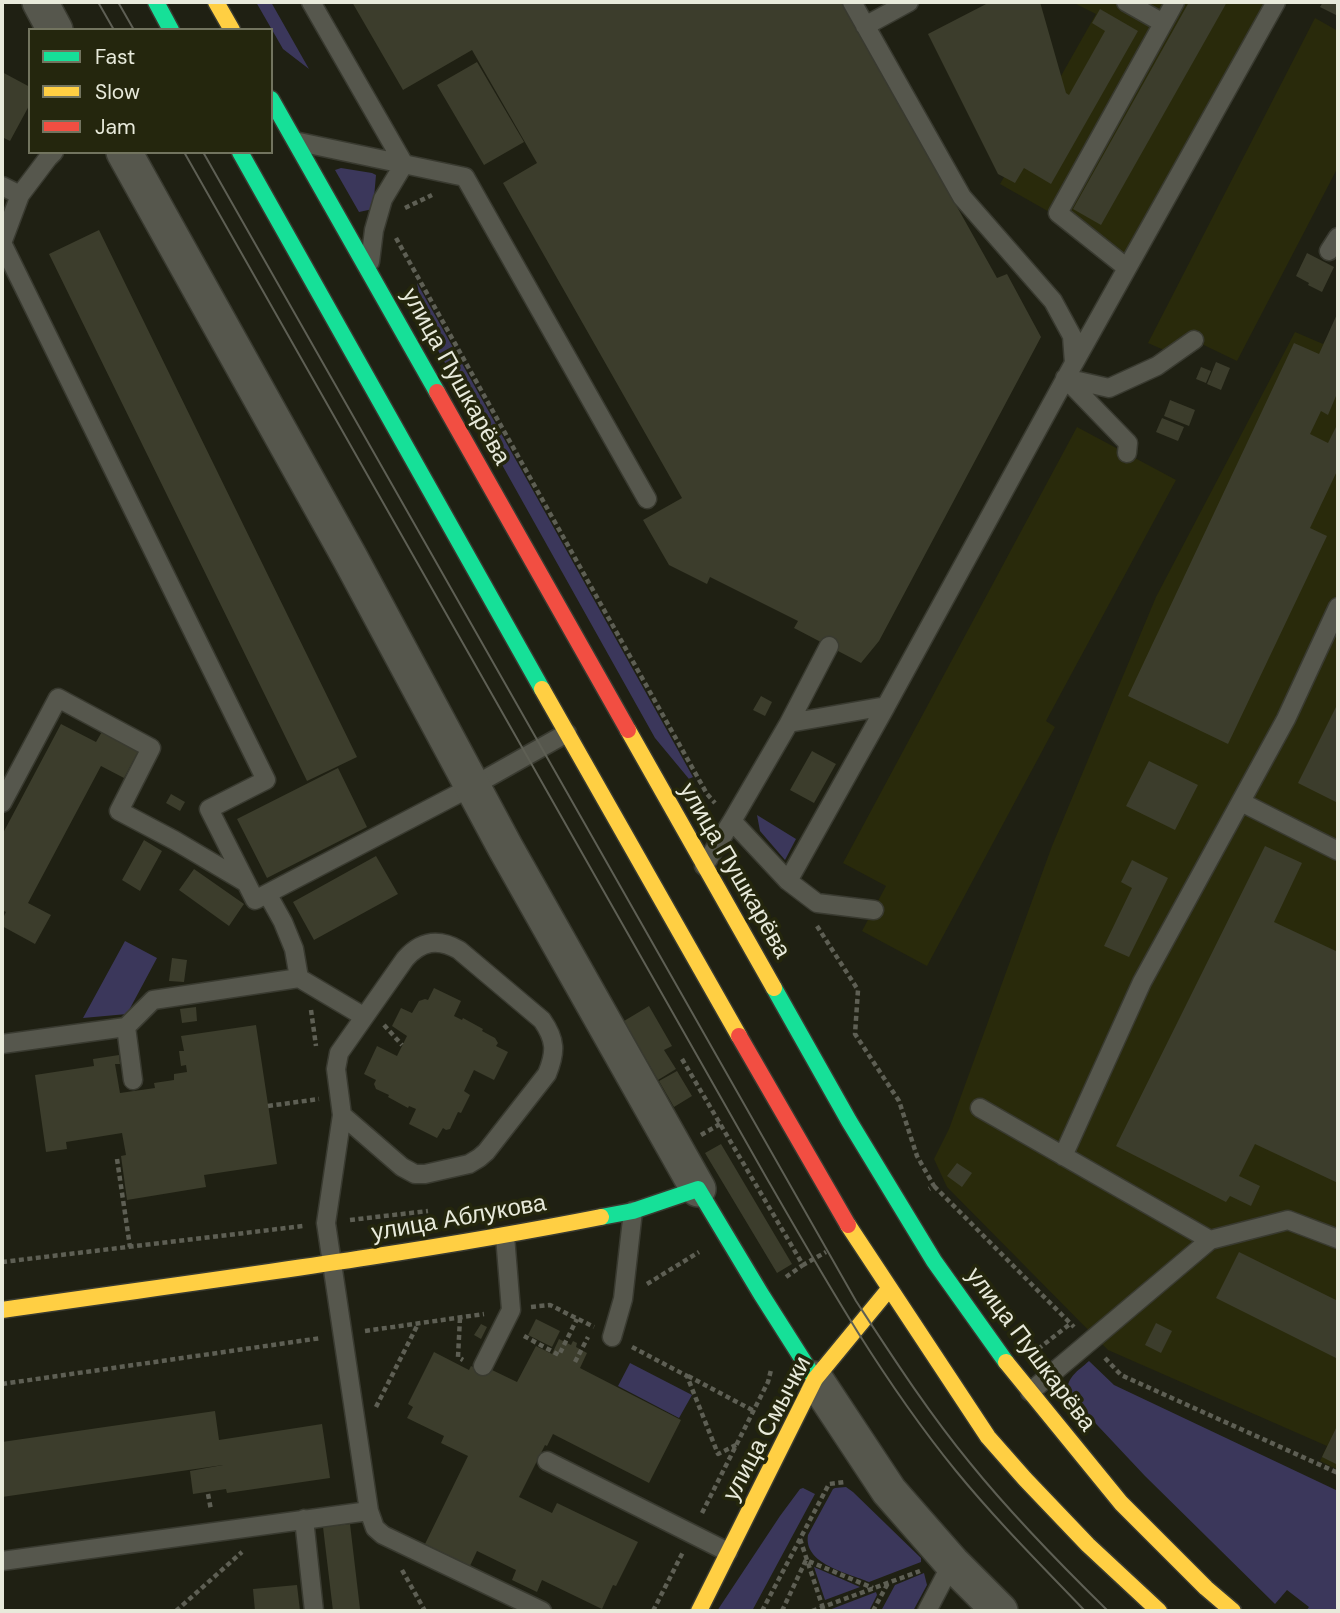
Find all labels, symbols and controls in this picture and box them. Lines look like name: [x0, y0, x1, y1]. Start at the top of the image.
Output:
legend: [28, 28, 273, 154]
text: Fast: [95, 43, 135, 71]
text: Slow: [95, 78, 140, 106]
text: Jam: [95, 113, 136, 141]
street label: улица Пушкарёва: [394, 284, 516, 470]
street label: улица Пушкарёва: [672, 778, 796, 964]
street label: улица Аблукова: [369, 1189, 549, 1249]
street label: улица Пушкарёва: [959, 1262, 1101, 1438]
street label: улица Смычки: [718, 1352, 818, 1506]

